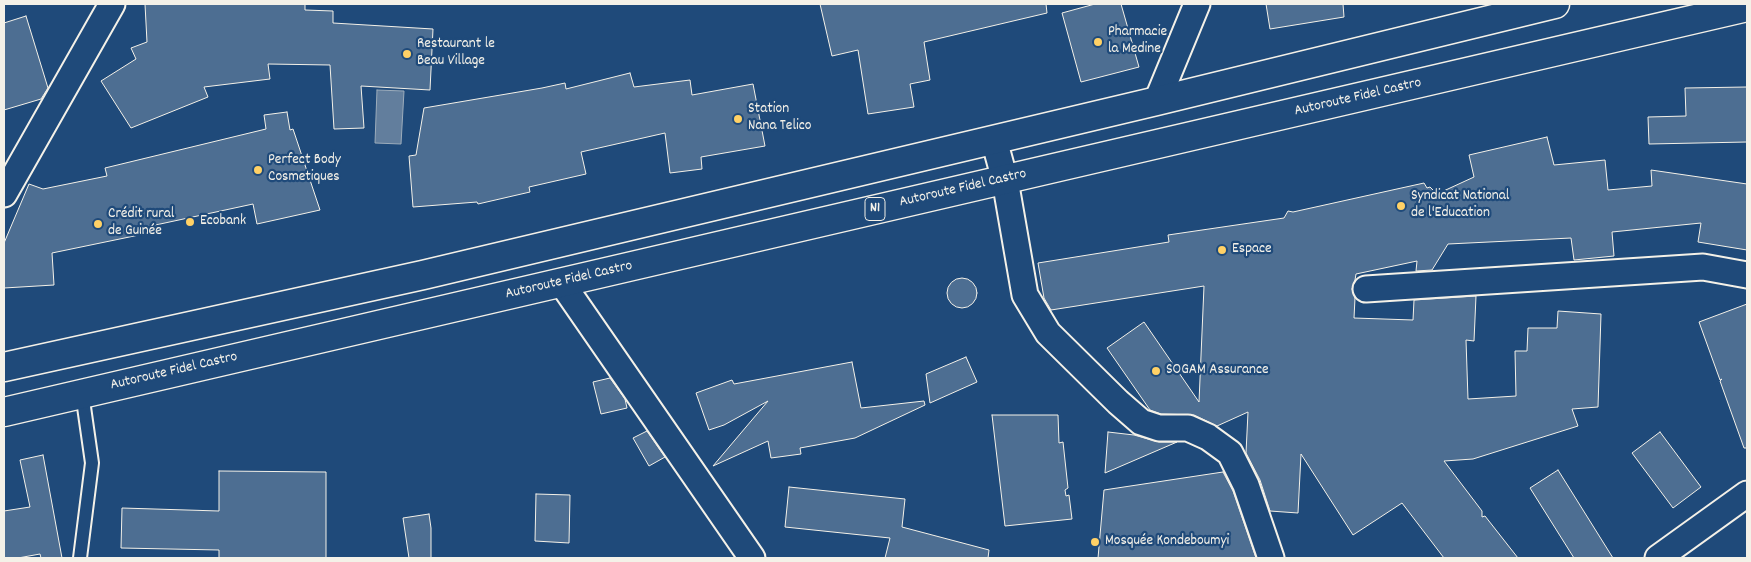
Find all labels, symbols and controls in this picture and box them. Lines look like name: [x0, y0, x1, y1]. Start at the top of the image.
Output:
place label: Pharmacie la Medine: [1108, 24, 1167, 59]
place label: Restaurant le Beau Village: [417, 36, 495, 71]
marker: Pharmacie la Medine: [1092, 36, 1104, 48]
marker: Restaurant le Beau Village: [401, 48, 413, 60]
street label: Autoroute Fidel Castro: [1293, 75, 1423, 121]
place label: Station Nana Telico: [748, 101, 811, 136]
marker: Station Nana Telico: [732, 113, 744, 125]
place label: Perfect Body Cosmetiques: [268, 152, 341, 187]
marker: Perfect Body Cosmetiques: [252, 164, 264, 176]
street label: Autoroute Fidel Castro: [898, 166, 1028, 212]
place label: Syndicat National de l'Education: [1411, 188, 1509, 223]
road number: N1: [865, 198, 885, 220]
marker: Syndicat National de l'Education: [1395, 200, 1407, 212]
place label: Crédit rural de Guinée: [108, 206, 174, 241]
place label: Ecobank: [200, 213, 246, 231]
marker: Ecobank: [184, 216, 196, 228]
marker: Crédit rural de Guinée: [92, 218, 104, 230]
place label: Espace: [1232, 241, 1272, 259]
marker: Espace: [1216, 244, 1228, 256]
street label: Autoroute Fidel Castro: [504, 258, 634, 304]
street label: Autoroute Fidel Castro: [109, 349, 239, 395]
place label: SOGAM Assurance: [1166, 362, 1269, 380]
marker: SOGAM Assurance: [1150, 365, 1162, 377]
place label: Mosquée Kondeboumyi: [1105, 533, 1229, 551]
marker: Mosquée Kondeboumyi: [1089, 536, 1101, 548]

